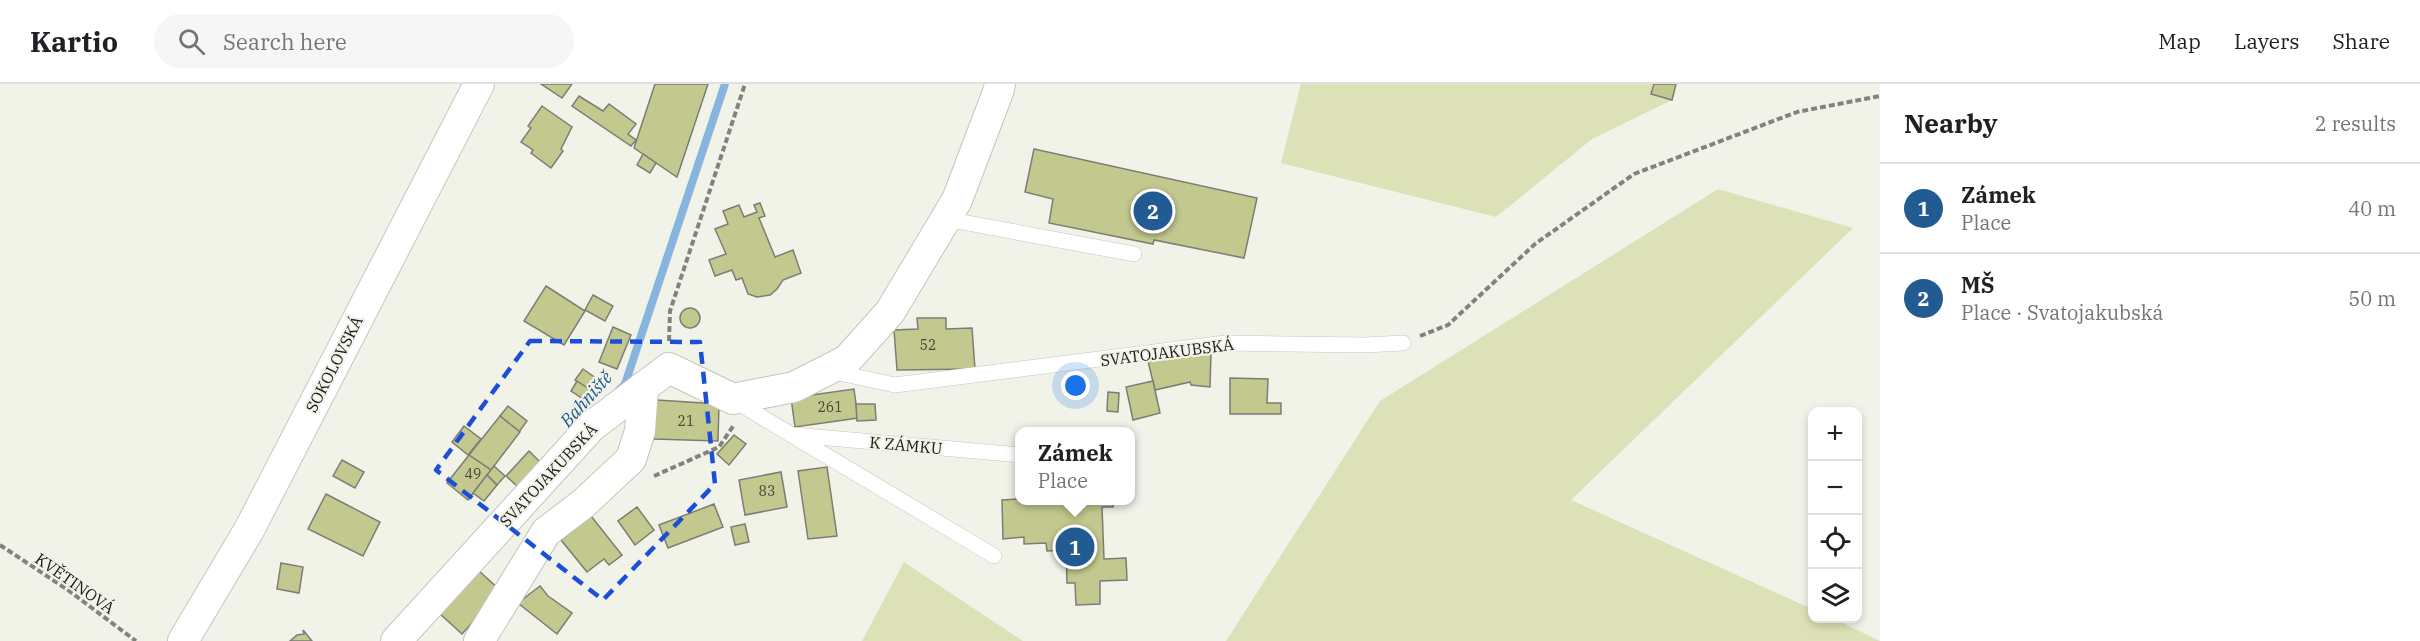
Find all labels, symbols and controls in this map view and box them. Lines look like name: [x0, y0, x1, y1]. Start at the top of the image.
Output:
search box: [154, 14, 574, 68]
text: Kartio: [30, 23, 118, 60]
icon: search: [175, 25, 208, 58]
text: Search here: [223, 27, 347, 56]
text: Map: [2158, 27, 2201, 55]
text: Layers: [2234, 27, 2300, 55]
text: Share: [2333, 27, 2390, 55]
text: Nearby: [1904, 106, 1998, 140]
text: 2 results: [2315, 110, 2396, 137]
text: Zámek: [1961, 180, 2036, 209]
pin: 2: [1134, 188, 1172, 234]
text: 1: [1918, 195, 1930, 222]
text: 40 m: [2348, 195, 2396, 222]
text: Place: [1961, 209, 2011, 236]
text: MŠ: [1961, 270, 1995, 299]
text: 2: [1918, 285, 1930, 312]
text: 50 m: [2348, 285, 2396, 312]
text: Place · Svatojakubská: [1961, 299, 2163, 326]
street label: SOKOLOVSKÁ: [300, 312, 367, 416]
street label: SVATOJAKUBSKÁ: [1099, 333, 1235, 370]
house number: 52: [920, 336, 936, 354]
water label: Bahniště: [554, 366, 618, 432]
your location: [1061, 371, 1090, 400]
house number: 261: [817, 398, 843, 416]
map controls: [1808, 407, 1862, 623]
button: +: [1808, 407, 1862, 461]
house number: 21: [678, 412, 694, 430]
street label: SVATOJAKUBSKÁ: [494, 418, 601, 531]
popup: [1015, 427, 1135, 505]
street label: K ZÁMKU: [869, 431, 944, 458]
text: Zámek: [1038, 438, 1112, 467]
button: −: [1808, 461, 1862, 515]
house number: 49: [465, 465, 481, 483]
text: Place: [1038, 467, 1088, 494]
house number: 83: [759, 482, 775, 500]
button: locate: [1808, 515, 1862, 569]
pin: 1: [1056, 524, 1094, 570]
street label: KVĚTINOVÁ: [31, 547, 119, 618]
button: layers: [1808, 569, 1862, 623]

